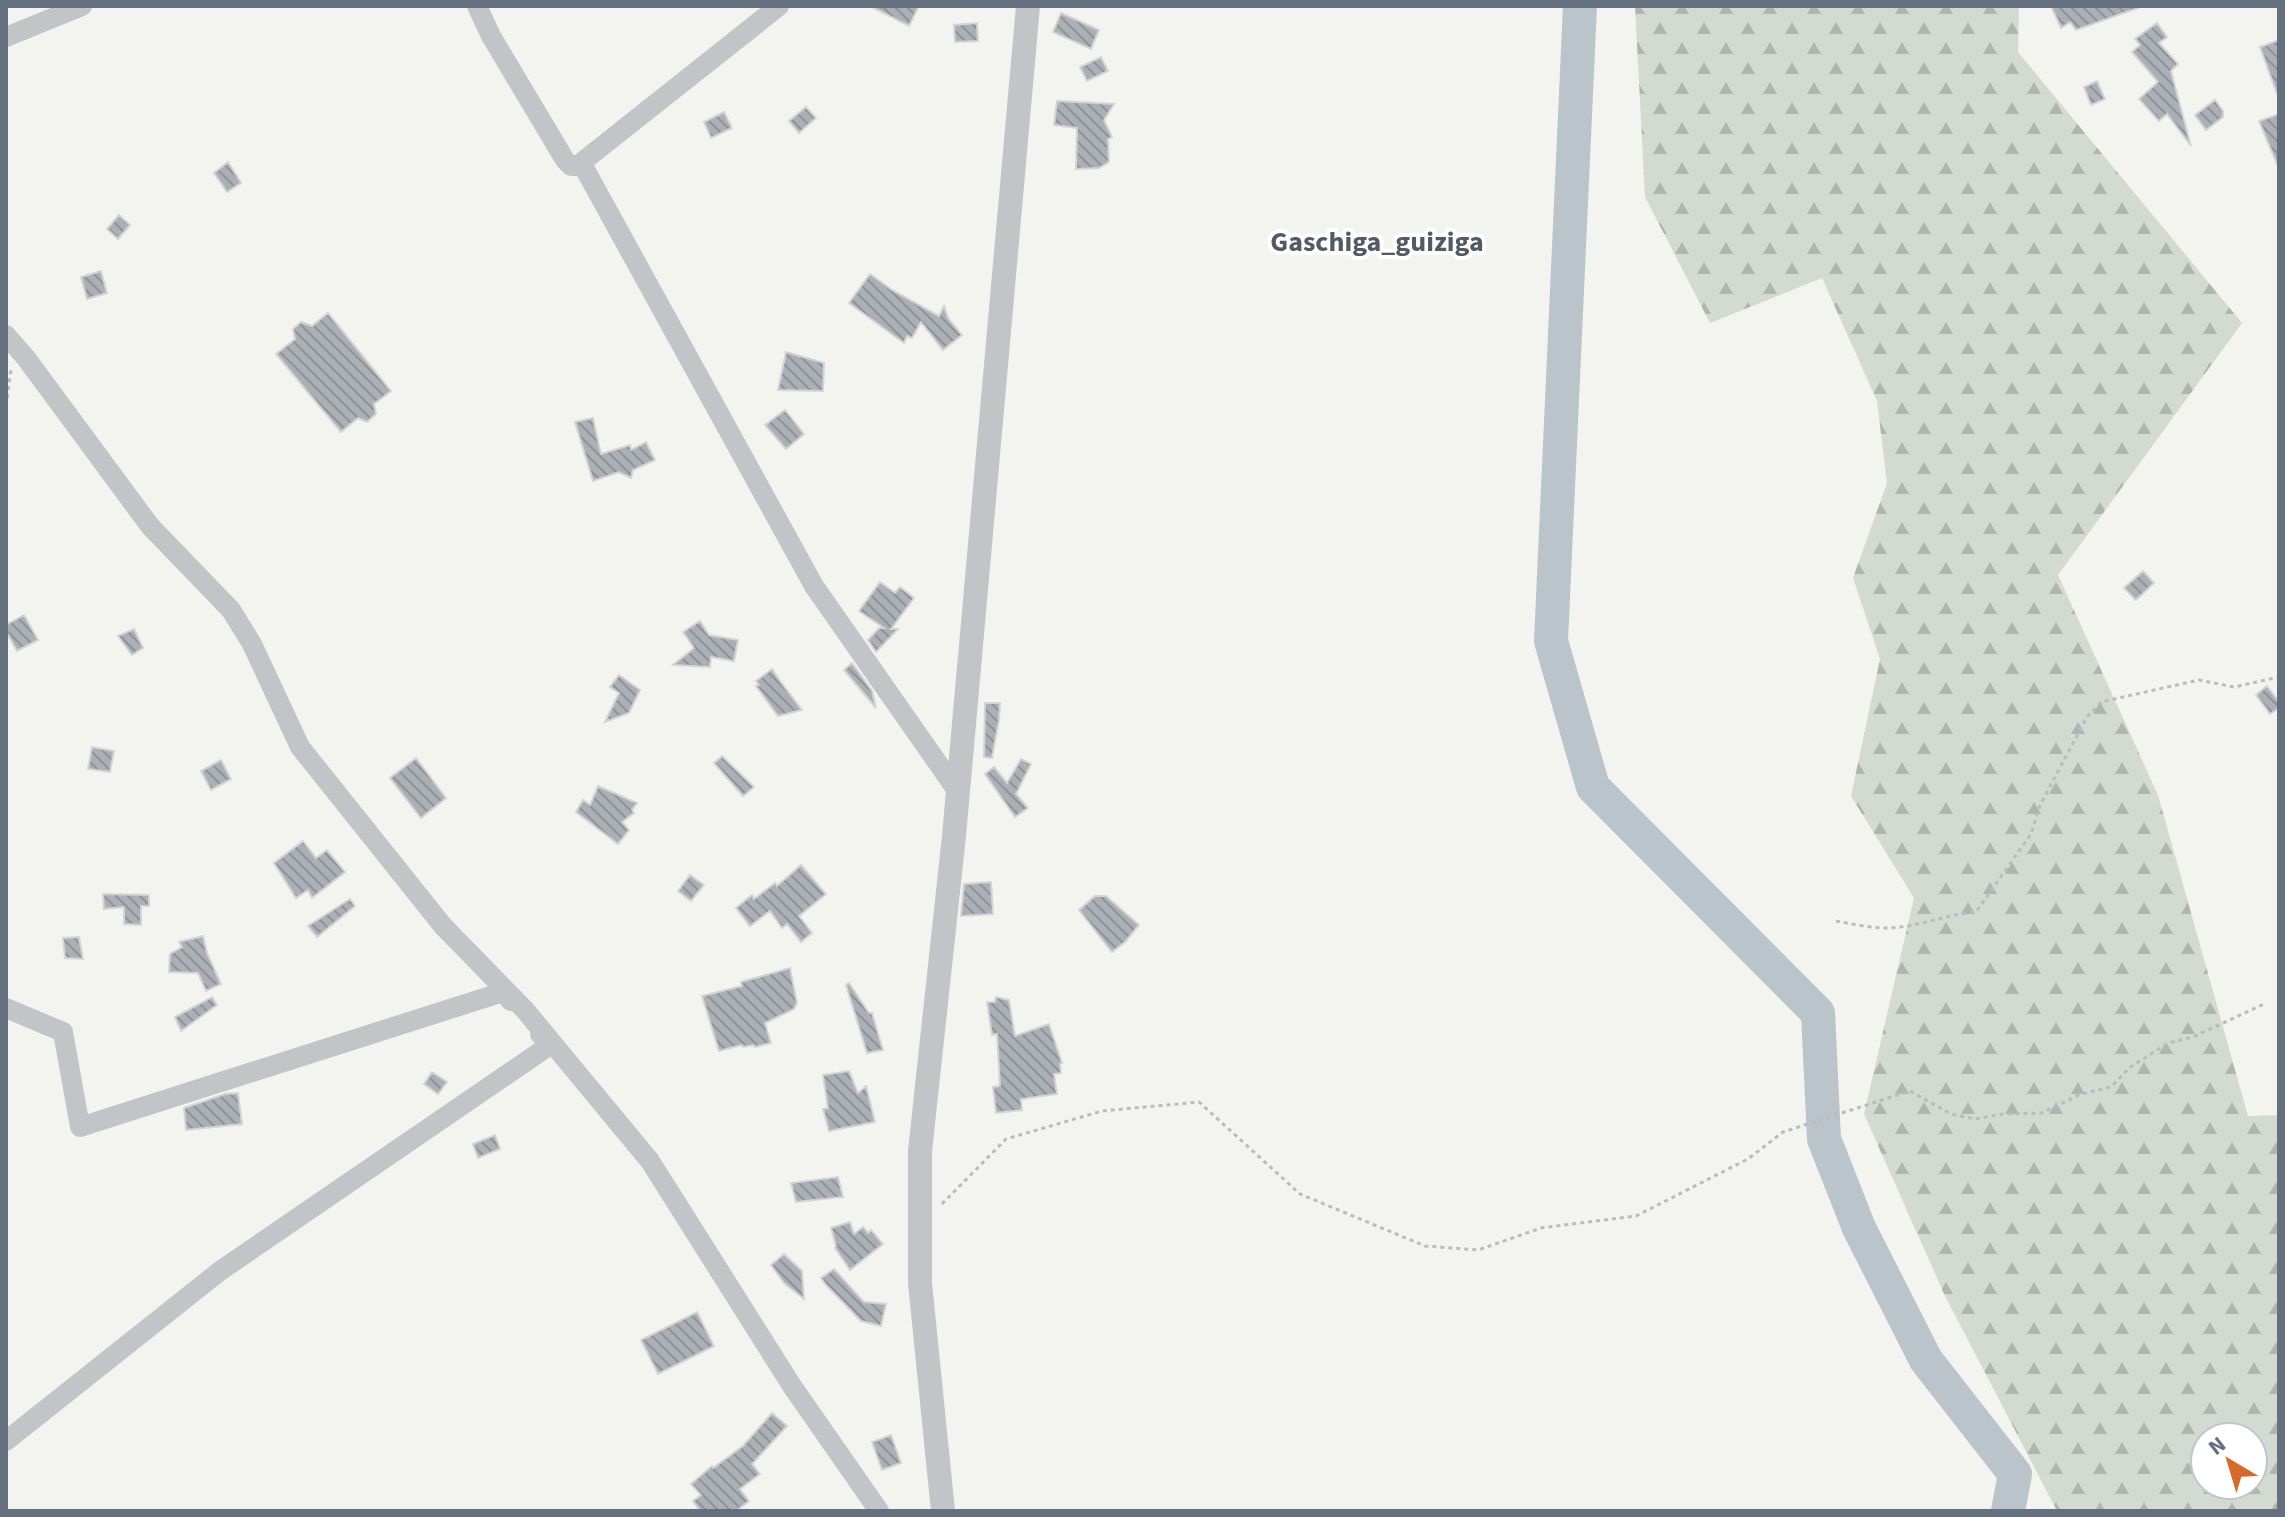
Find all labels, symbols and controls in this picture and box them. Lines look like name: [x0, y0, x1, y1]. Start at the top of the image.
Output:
district label: Gaschiga_guiziga: [1270, 222, 1484, 262]
north arrow: [2189, 1421, 2269, 1501]
text: N: [2202, 1429, 2233, 1463]

